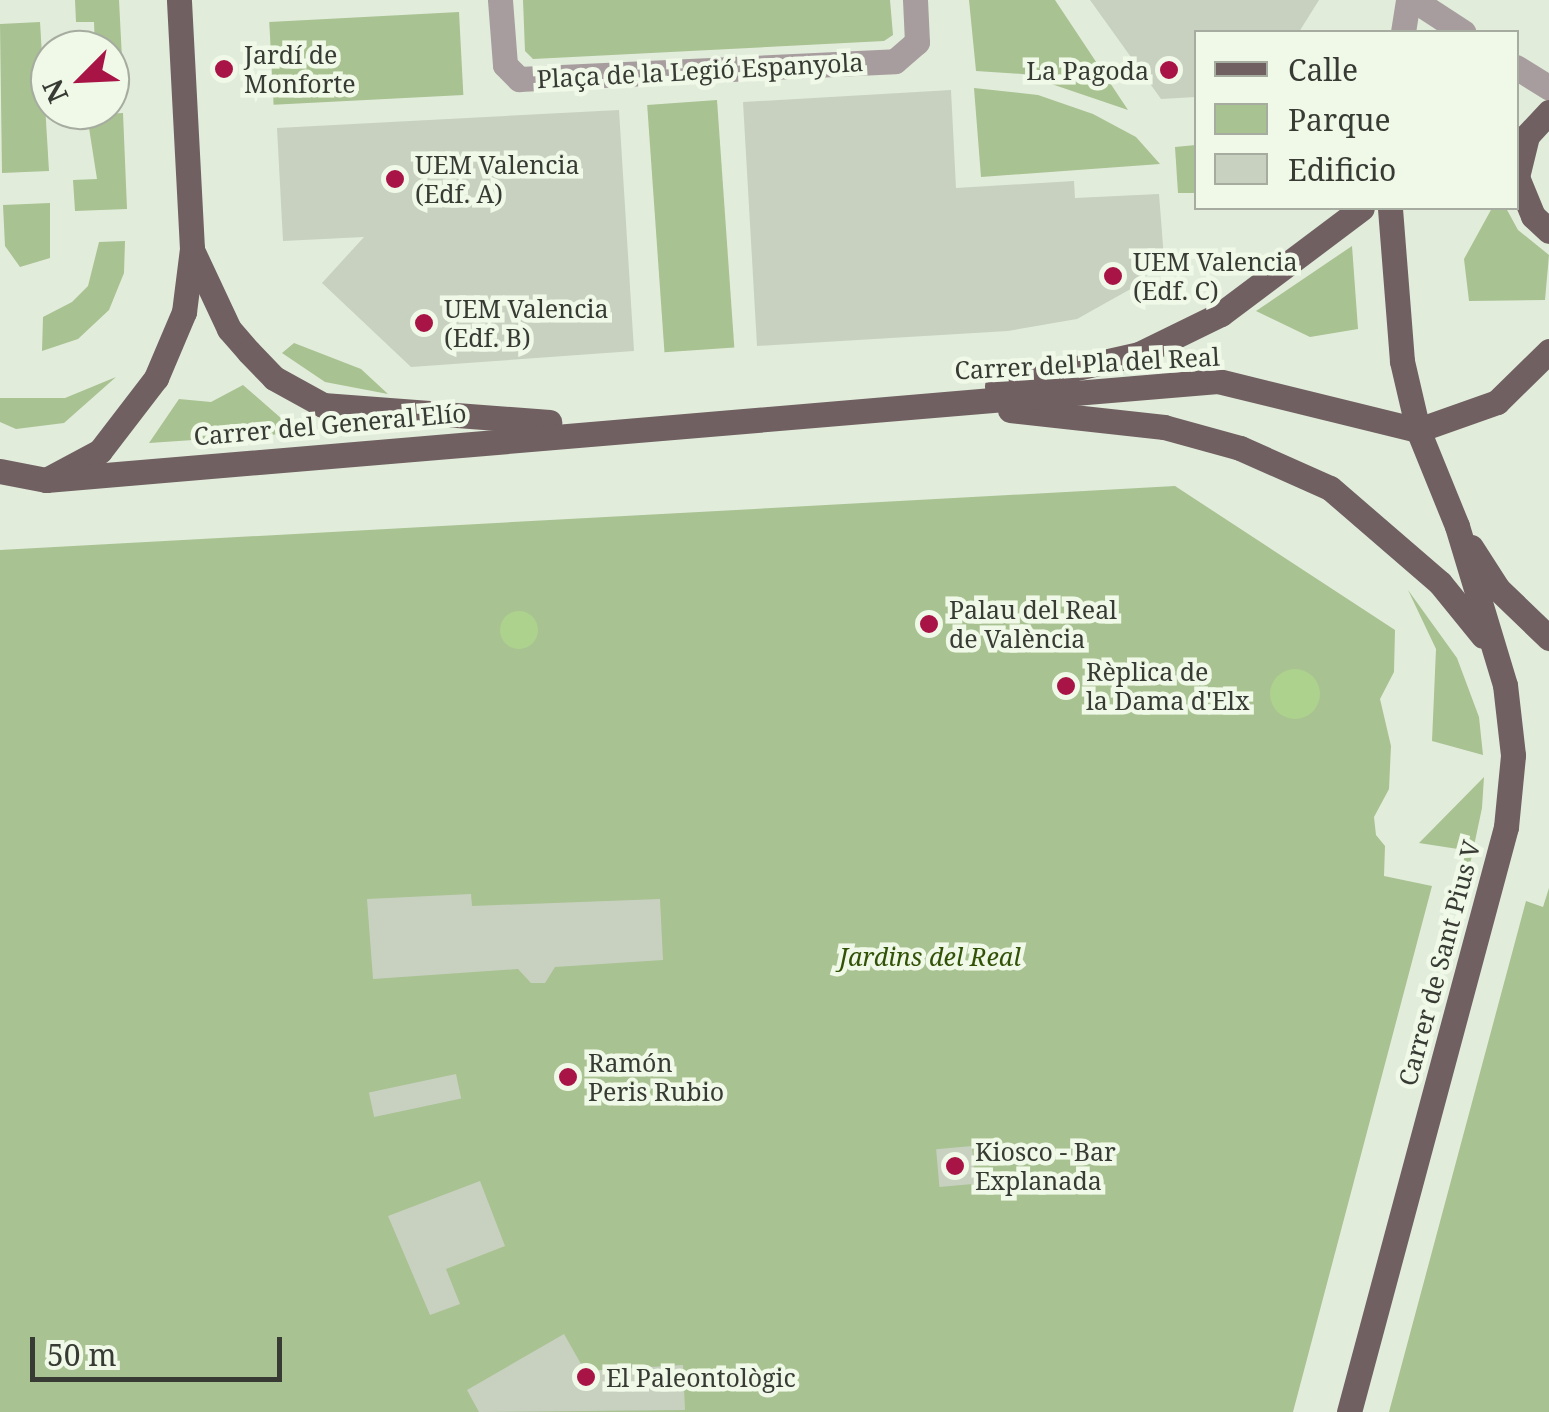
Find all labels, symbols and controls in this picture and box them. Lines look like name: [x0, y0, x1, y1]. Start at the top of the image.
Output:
north arrow: [30, 30, 130, 130]
legend: [1194, 30, 1519, 210]
place label: Jardí de Monforte: [244, 40, 356, 99]
street label: Plaça de la Legió Espanyola: [536, 46, 864, 94]
text: Calle: [1288, 49, 1358, 90]
place label: La Pagoda: [1026, 55, 1149, 85]
marker: Jardí de Monforte: [213, 58, 235, 80]
marker: La Pagoda: [1158, 59, 1180, 81]
text: N: [33, 74, 76, 109]
text: Parque: [1288, 99, 1391, 140]
text: Edificio: [1288, 149, 1396, 190]
place label: UEM Valencia (Edf. A): [415, 150, 580, 209]
marker: UEM Valencia (Edf. A): [384, 168, 406, 190]
place label: UEM Valencia (Edf. C): [1133, 247, 1298, 306]
marker: UEM Valencia (Edf. C): [1102, 265, 1124, 287]
place label: UEM Valencia (Edf. B): [444, 294, 609, 353]
marker: UEM Valencia (Edf. B): [413, 312, 435, 334]
street label: Carrer del Pla del Real: [954, 341, 1220, 385]
street label: Carrer del General Elío: [192, 397, 468, 451]
place label: Palau del Real de València: [949, 595, 1117, 654]
marker: Palau del Real de València: [918, 613, 940, 635]
place label: Rèplica de la Dama d'Elx: [1086, 657, 1249, 716]
marker: Rèplica de la Dama d'Elx: [1055, 675, 1077, 697]
street label: Carrer de Sant Pius V: [1392, 837, 1486, 1089]
park label: Jardins del Real: [839, 941, 1021, 971]
place label: Ramón Peris Rubio: [588, 1048, 724, 1107]
marker: Ramón Peris Rubio: [557, 1066, 579, 1088]
place label: Kiosco - Bar Explanada: [975, 1137, 1116, 1196]
marker: Kiosco - Bar Explanada: [944, 1155, 966, 1177]
scale bar: [35, 1317, 288, 1379]
text: 50 m: [47, 1334, 117, 1375]
place label: El Paleontològic: [606, 1362, 796, 1392]
marker: El Paleontològic: [575, 1366, 597, 1388]

